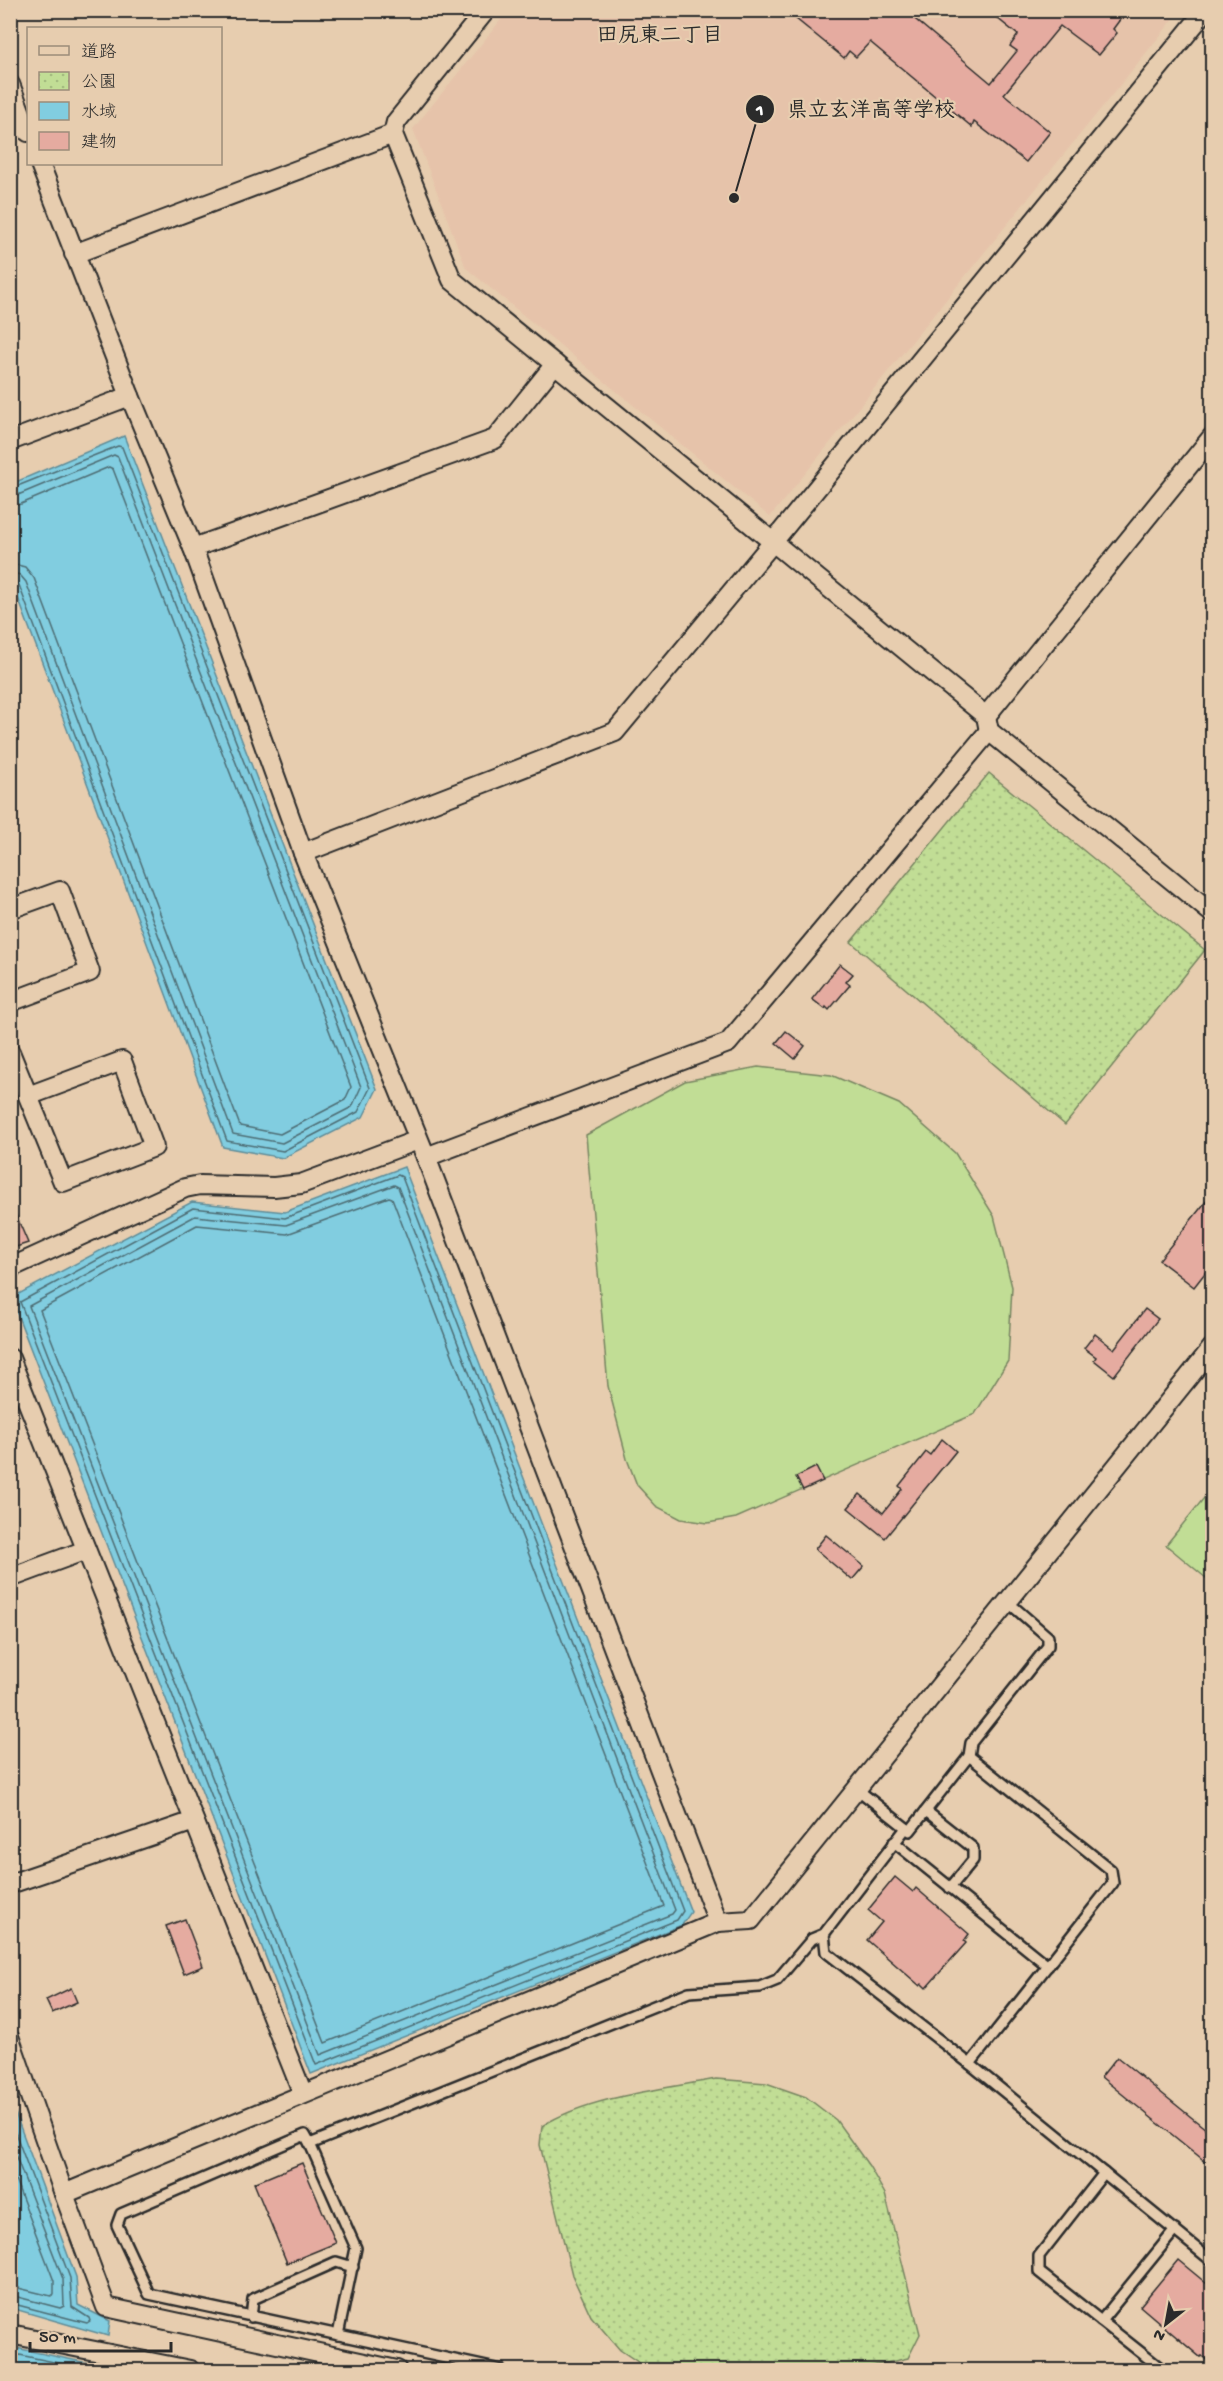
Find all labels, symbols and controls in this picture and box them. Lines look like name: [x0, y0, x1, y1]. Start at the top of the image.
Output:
district label: 田尻東二丁目: [597, 23, 723, 50]
legend: [27, 27, 222, 165]
text: 道路: [81, 42, 117, 64]
text: 公園: [81, 73, 117, 94]
callout: 県立玄洋高等学校: [745, 89, 967, 128]
text: 県立玄洋高等学校: [787, 98, 955, 125]
text: 1: [755, 101, 764, 122]
text: 水域: [81, 102, 117, 124]
text: 建物: [81, 132, 117, 154]
north arrow: [1136, 2294, 1196, 2354]
scale bar: [30, 2315, 171, 2353]
text: N: [1150, 2323, 1169, 2345]
text: 50 m: [39, 2328, 76, 2349]

